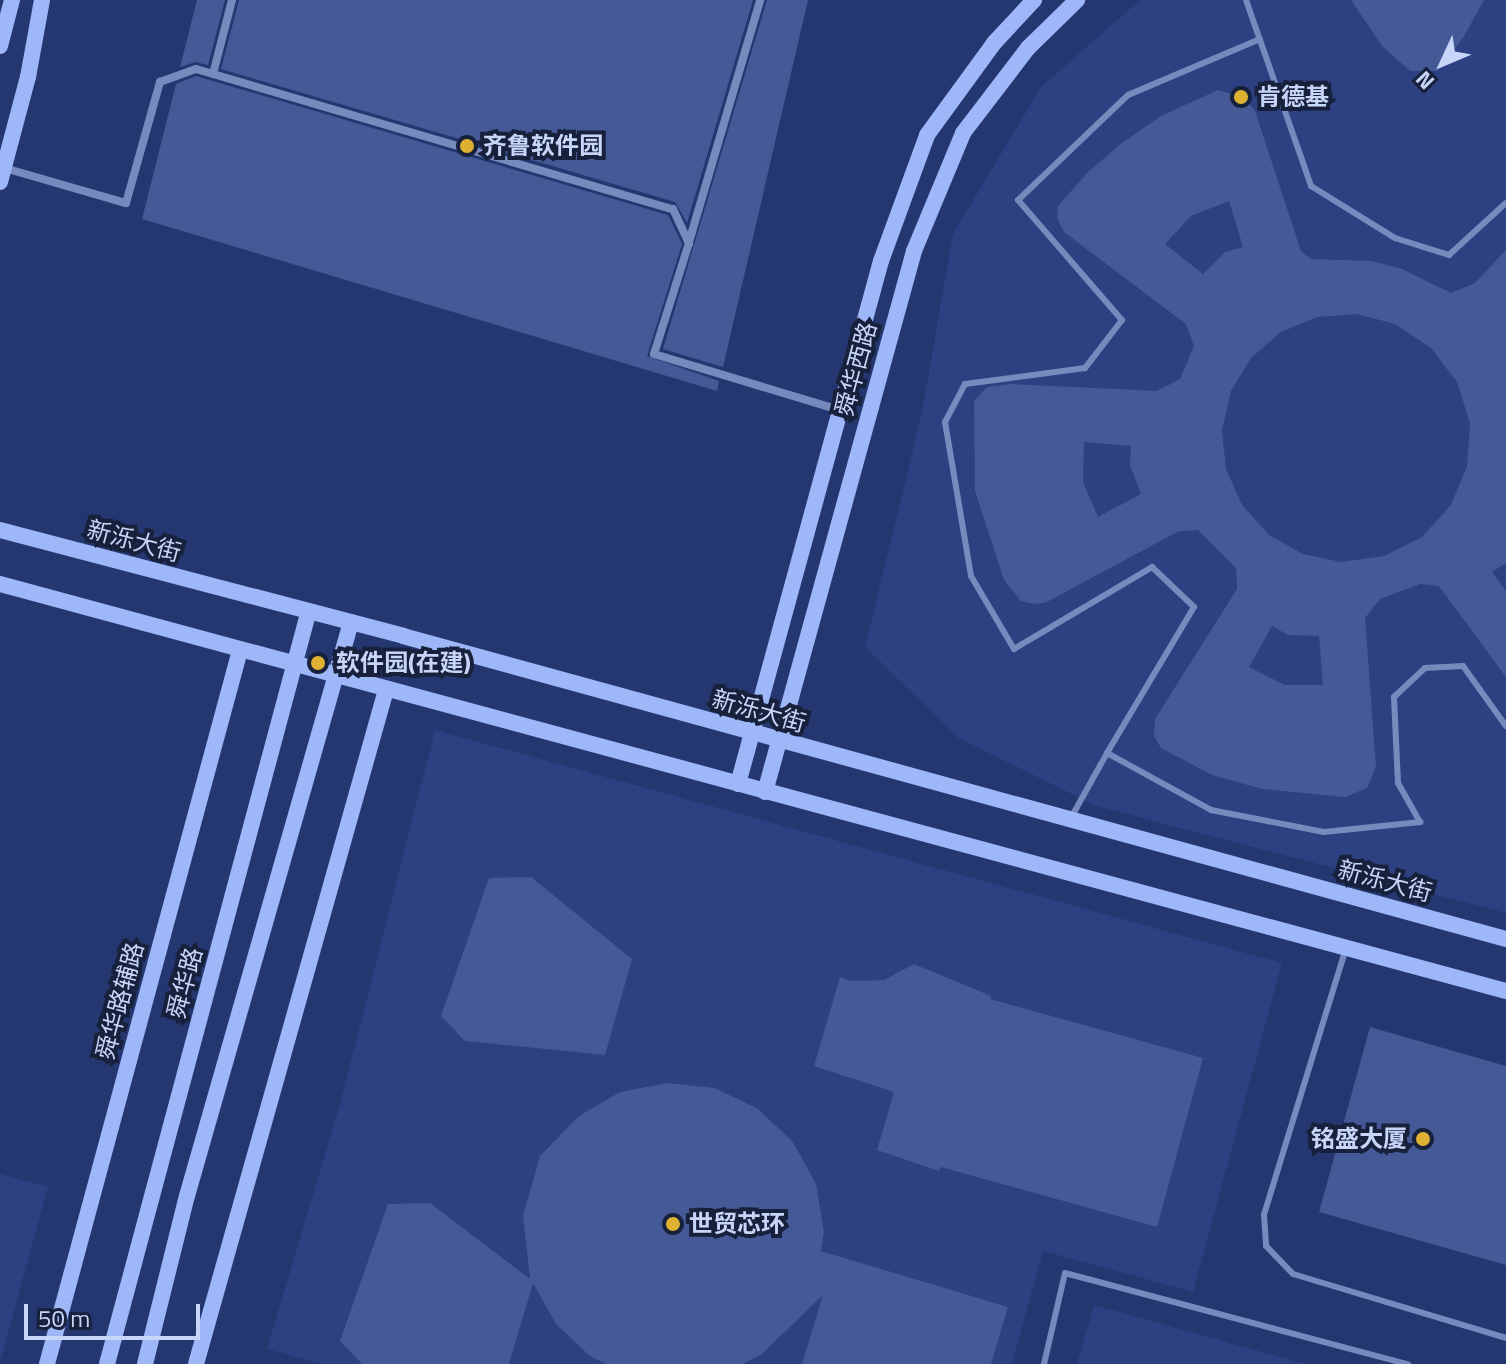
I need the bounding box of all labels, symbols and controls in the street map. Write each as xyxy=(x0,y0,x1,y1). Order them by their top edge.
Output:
north arrow xyxy=(1402,24,1482,104)
text: N xyxy=(1407,63,1442,98)
place label: 肯德基 xyxy=(1257,83,1329,111)
marker: 肯德基 xyxy=(1232,88,1250,106)
place label: 齐鲁软件园 xyxy=(483,132,603,160)
marker: 齐鲁软件园 xyxy=(458,137,476,155)
street label: 舜华西路 xyxy=(830,319,882,419)
street label: 新泺大街 xyxy=(84,515,184,567)
place label: 软件园(在建) xyxy=(336,649,471,677)
marker: 软件园(在建) xyxy=(307,652,329,674)
street label: 新泺大街 xyxy=(709,684,809,738)
street label: 新泺大街 xyxy=(1335,855,1435,907)
street label: 舜华路辅路 xyxy=(91,939,149,1063)
street label: 舜华路 xyxy=(162,944,208,1022)
place label: 铭盛大厦 xyxy=(1311,1125,1407,1153)
marker: 铭盛大厦 xyxy=(1414,1130,1432,1148)
place label: 世贸芯环 xyxy=(689,1210,785,1238)
marker: 世贸芯环 xyxy=(664,1215,682,1233)
scale bar xyxy=(28,1288,204,1338)
text: 50 m xyxy=(38,1300,90,1336)

